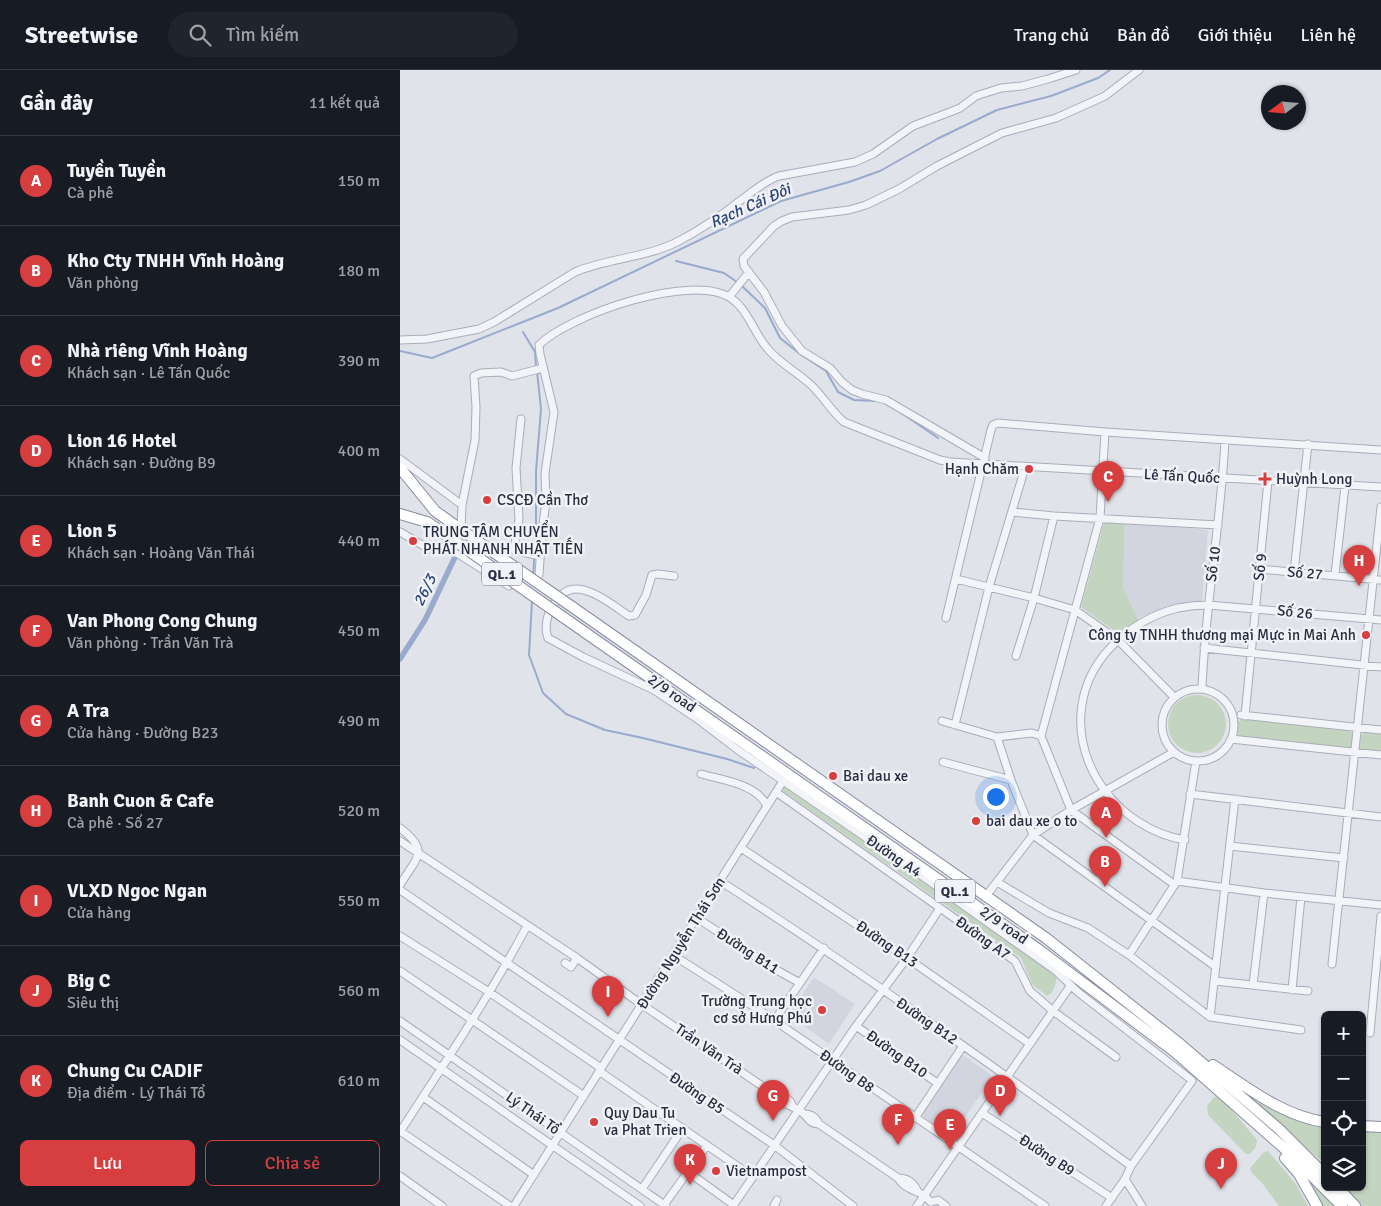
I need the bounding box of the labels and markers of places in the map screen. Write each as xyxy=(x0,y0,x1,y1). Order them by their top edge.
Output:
place label: Hạnh Chăm xyxy=(945,460,1019,478)
pin: C xyxy=(1092,461,1124,502)
marker: Hạnh Chăm xyxy=(1023,463,1035,475)
place label: Huỳnh Long xyxy=(1276,470,1352,488)
marker: Huỳnh Long xyxy=(1258,472,1272,486)
place label: CSCĐ Cần Thơ xyxy=(497,491,588,509)
marker: CSCĐ Cần Thơ xyxy=(481,494,493,506)
place label: TRUNG TÂM CHUYỂN PHÁT NHANH NHẬT TIẾN xyxy=(423,520,583,558)
marker: TRUNG TÂM CHUYỂN PHÁT NHANH NHẬT TIẾN xyxy=(407,535,419,547)
pin: H xyxy=(1343,545,1375,586)
place label: Công ty TNHH thương mại Mực in Mai Anh xyxy=(1088,626,1356,644)
marker: Công ty TNHH thương mại Mực in Mai Anh xyxy=(1360,629,1372,641)
place label: Bai dau xe xyxy=(843,767,908,785)
marker: Bai dau xe xyxy=(827,770,839,782)
pin: A xyxy=(1090,797,1122,838)
place label: bai dau xe o to xyxy=(986,812,1078,830)
marker: bai dau xe o to xyxy=(970,815,982,827)
pin: B xyxy=(1089,846,1121,887)
pin: I xyxy=(592,976,624,1017)
place label: Trường Trung học cơ sở Hưng Phú xyxy=(702,992,812,1027)
marker: Trường Trung học cơ sở Hưng Phú xyxy=(816,1004,828,1016)
pin: D xyxy=(984,1075,1016,1116)
pin: G xyxy=(757,1080,789,1121)
place label: Quy Dau Tu va Phat Trien xyxy=(604,1104,687,1139)
pin: F xyxy=(882,1104,914,1145)
pin: E xyxy=(934,1109,966,1150)
marker: Quy Dau Tu va Phat Trien xyxy=(588,1116,600,1128)
pin: K xyxy=(674,1144,706,1185)
pin: J xyxy=(1205,1148,1237,1189)
place label: Vietnampost xyxy=(726,1162,807,1180)
marker: Vietnampost xyxy=(710,1165,722,1177)

